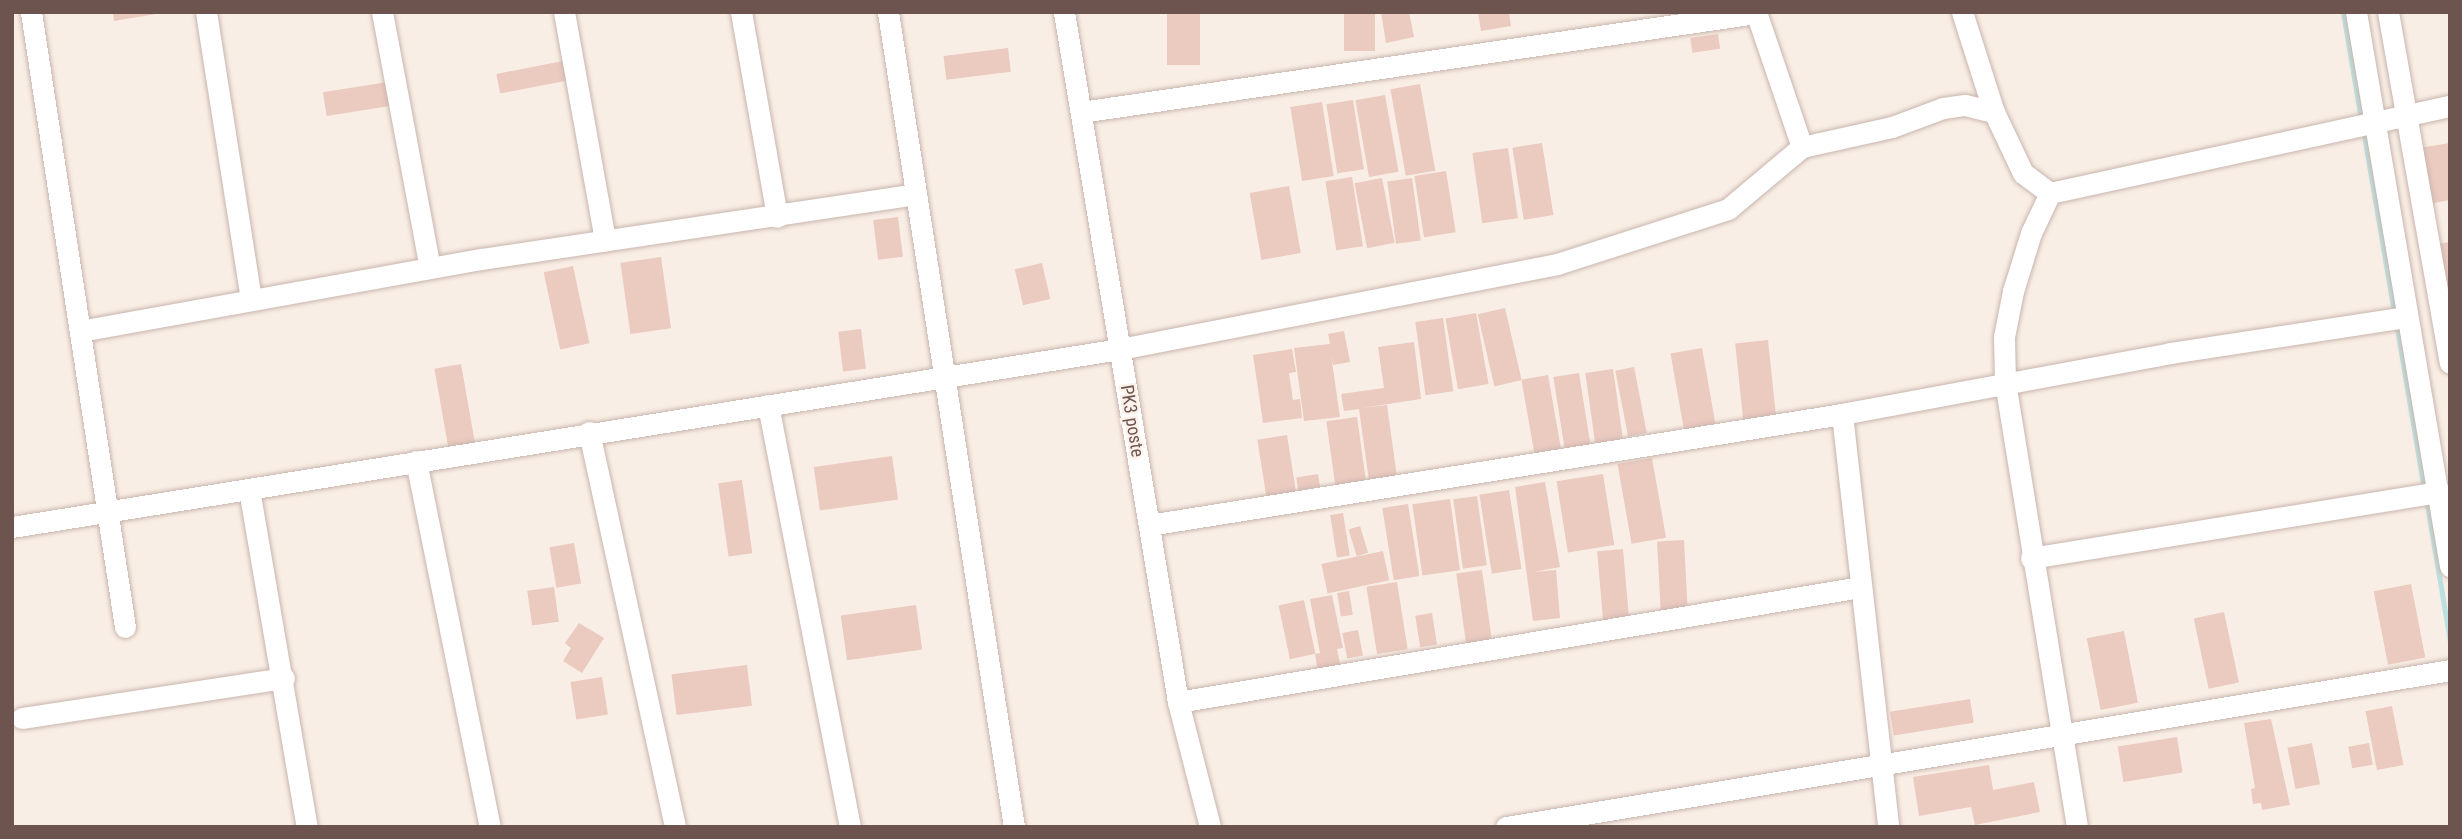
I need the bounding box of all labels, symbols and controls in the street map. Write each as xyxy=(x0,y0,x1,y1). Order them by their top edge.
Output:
street label: PK3 poste xyxy=(1116,383,1148,459)

